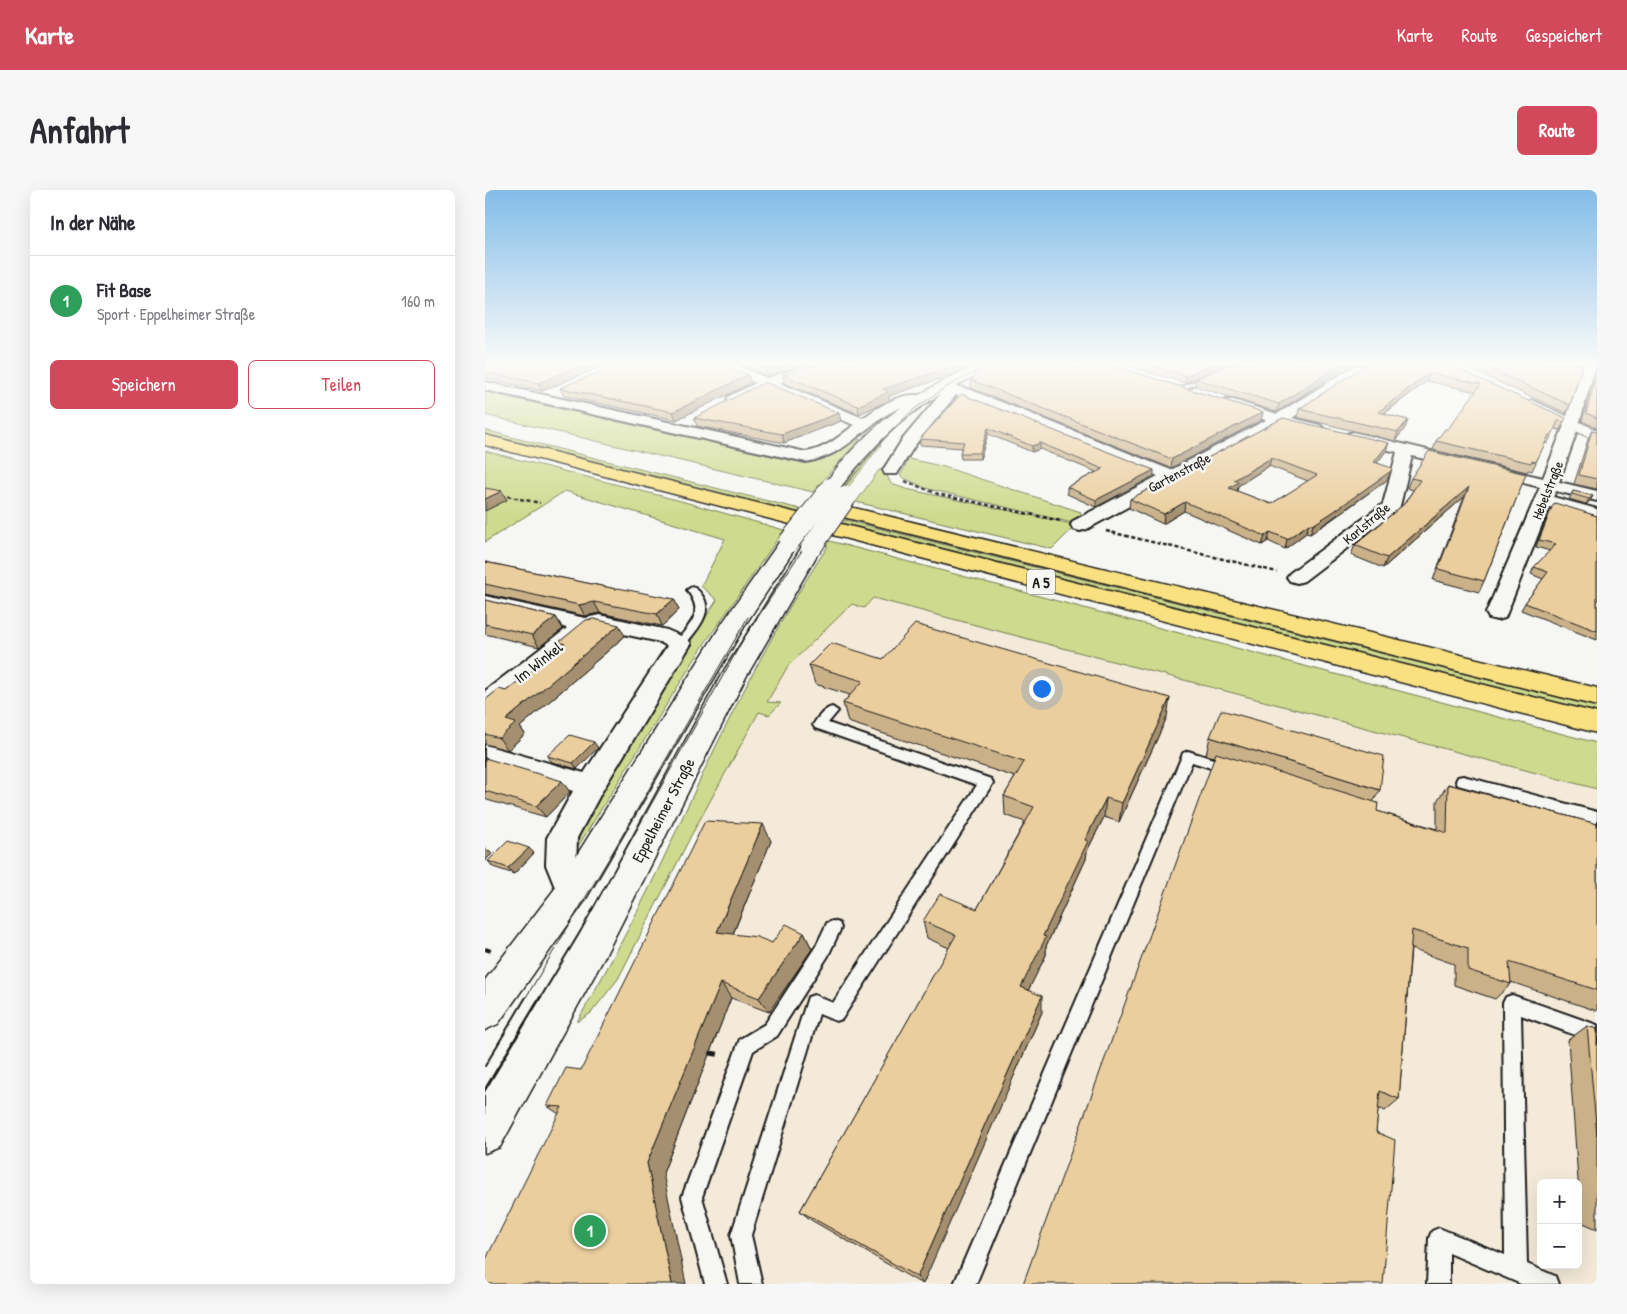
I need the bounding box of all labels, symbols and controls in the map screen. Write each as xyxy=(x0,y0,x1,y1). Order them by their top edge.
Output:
text: Karte xyxy=(25,19,74,51)
text: Karte xyxy=(1397,23,1434,48)
text: Route xyxy=(1462,23,1498,48)
text: Gespeichert xyxy=(1526,23,1602,48)
button: Route xyxy=(1517,106,1597,155)
text: Anfahrt xyxy=(30,107,129,154)
text: In der Nähe xyxy=(50,208,135,237)
text: Fit Base xyxy=(97,277,151,303)
text: 1 xyxy=(63,290,69,312)
text: 160 m xyxy=(401,290,435,312)
text: Sport · Eppelheimer Straße xyxy=(97,303,255,325)
button: Speichern xyxy=(50,360,238,409)
button: Teilen xyxy=(248,360,435,409)
street label: Gartenstraße xyxy=(1144,447,1214,497)
street label: Hebelstraße xyxy=(1527,458,1568,522)
street label: Karlstraße xyxy=(1338,497,1395,549)
road number: A 5 xyxy=(1027,570,1055,594)
street label: Im Winkel xyxy=(509,636,568,688)
your location xyxy=(1029,676,1055,702)
street label: Eppelheimer Straße xyxy=(626,753,700,866)
map controls xyxy=(1537,1179,1582,1269)
button: + xyxy=(1537,1179,1582,1224)
pin: 1 xyxy=(574,1212,606,1250)
button: − xyxy=(1537,1224,1582,1269)

